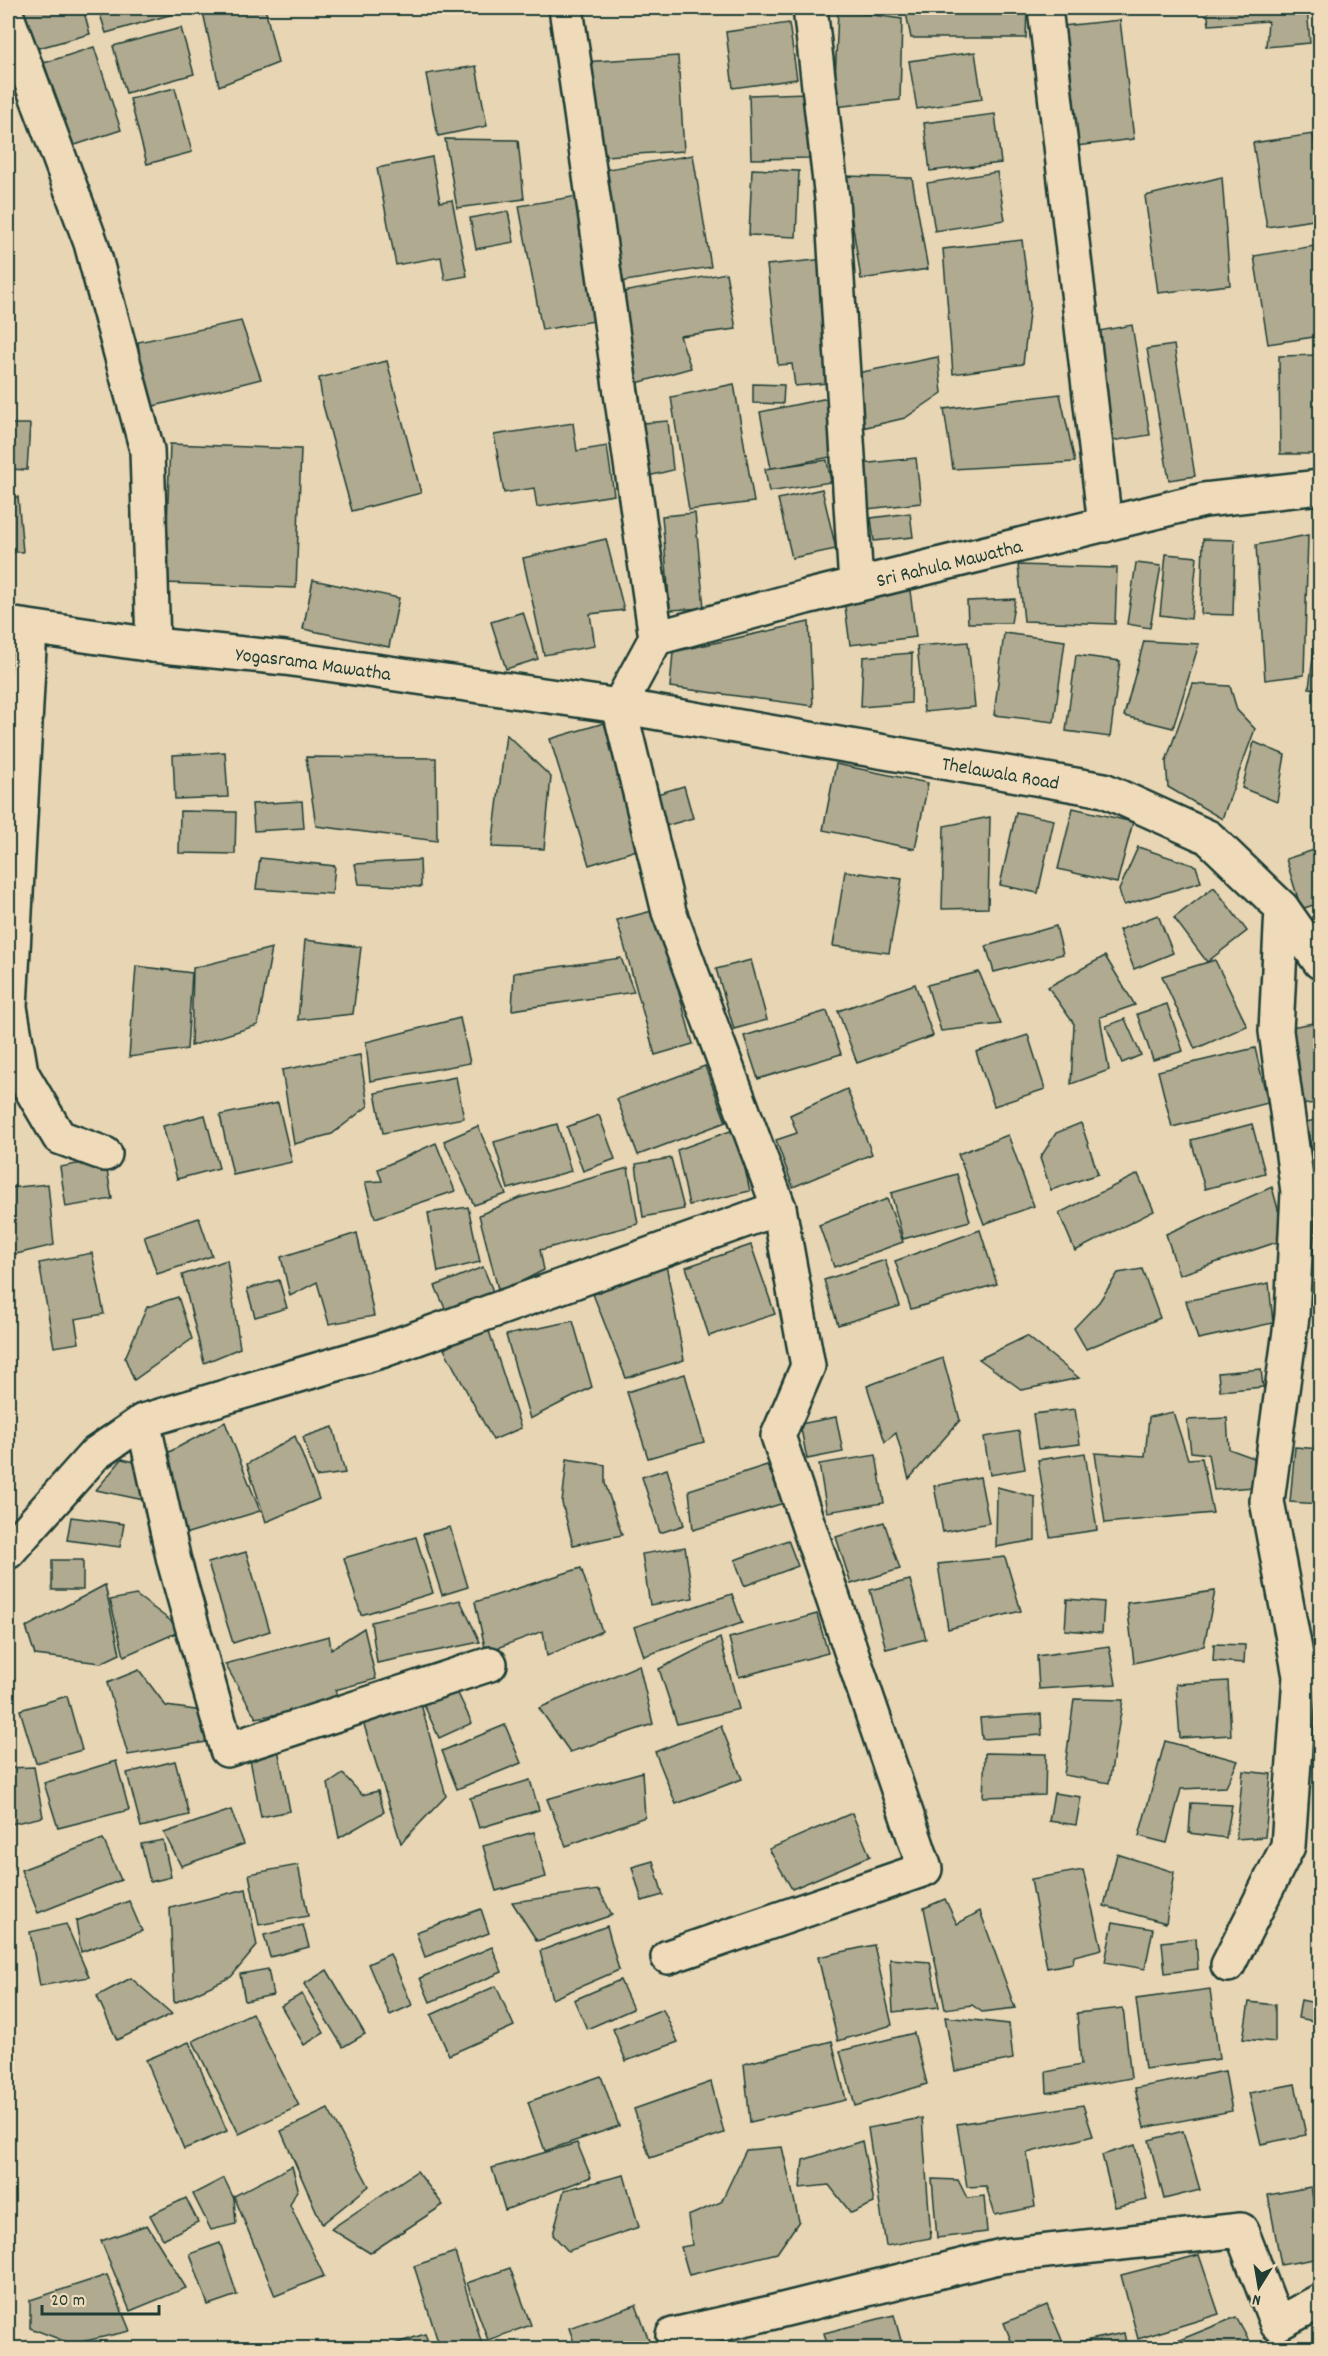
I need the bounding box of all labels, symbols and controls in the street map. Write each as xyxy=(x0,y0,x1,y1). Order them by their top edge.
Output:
street label: Sri Rahula Mawatha xyxy=(874,534,1026,596)
street label: Yogasrama Mawatha xyxy=(234,642,393,690)
street label: Thelawala Road xyxy=(939,751,1061,799)
north arrow xyxy=(1229,2257,1289,2317)
scale bar xyxy=(42,2278,159,2316)
text: N xyxy=(1250,2287,1263,2311)
text: 20 m xyxy=(51,2289,85,2314)

